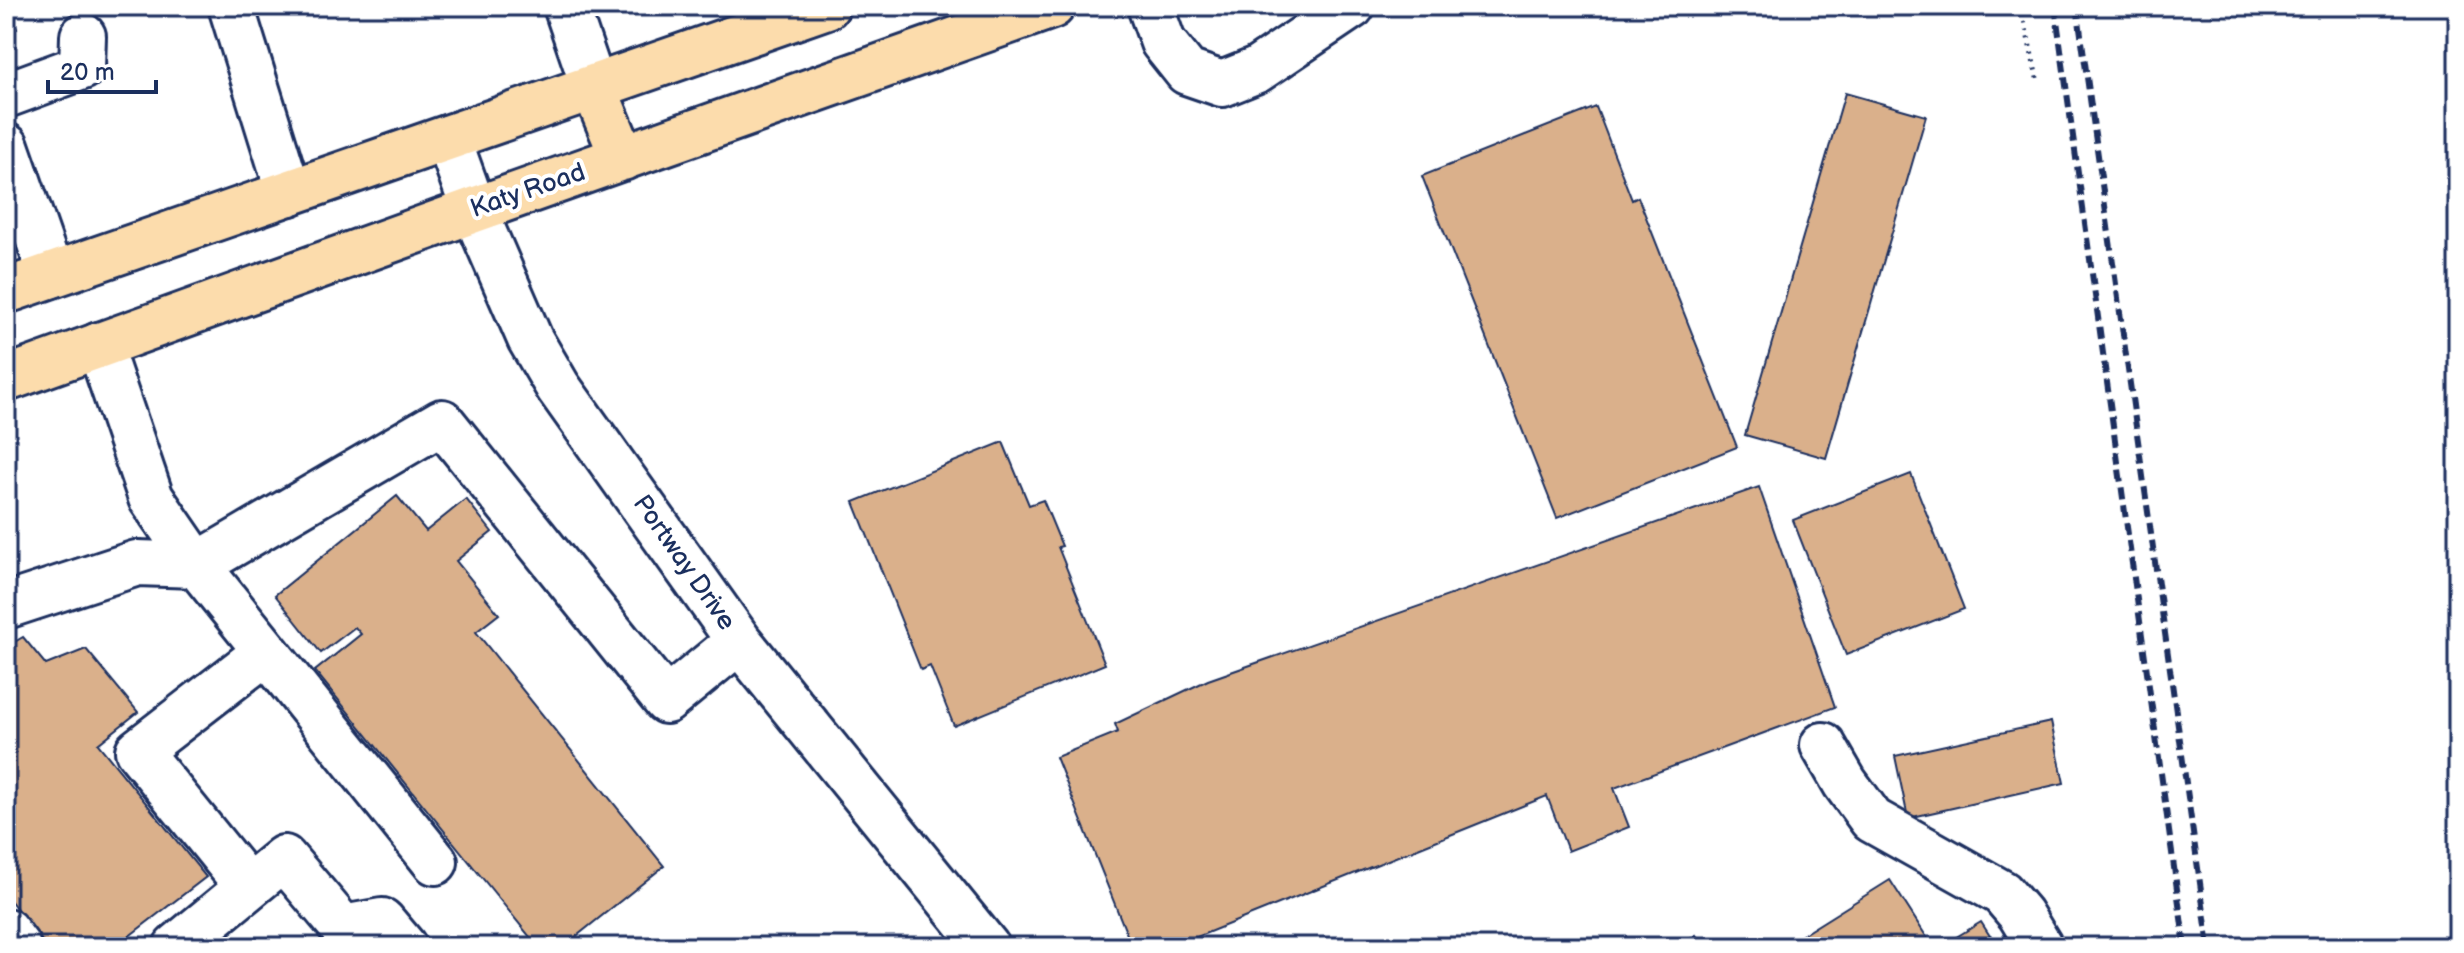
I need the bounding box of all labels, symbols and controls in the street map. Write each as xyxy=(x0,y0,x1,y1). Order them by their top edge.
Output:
scale bar xyxy=(48,44,156,94)
text: 20 m xyxy=(60,58,115,87)
street label: Katy Road xyxy=(467,157,589,225)
street label: Portway Drive xyxy=(626,489,742,637)

